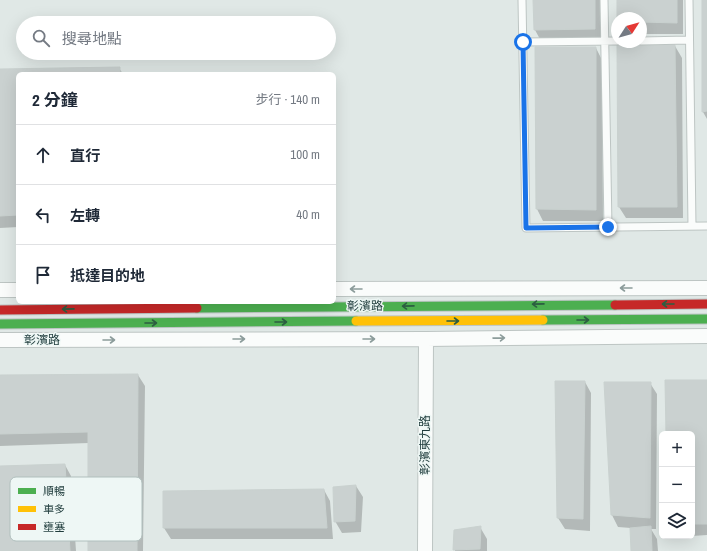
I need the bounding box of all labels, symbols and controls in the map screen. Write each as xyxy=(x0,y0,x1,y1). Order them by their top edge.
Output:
north arrow xyxy=(611,12,647,48)
search box xyxy=(16,16,336,60)
icon: search xyxy=(30,27,52,49)
text: 搜尋地點 xyxy=(62,28,122,49)
route start xyxy=(514,33,532,51)
text: 2 分鐘 xyxy=(32,88,78,111)
text: 步行 · 140 m xyxy=(255,91,320,108)
icon: ahead xyxy=(32,144,54,166)
text: 直行 xyxy=(70,145,100,166)
text: 100 m xyxy=(290,146,320,163)
icon: left xyxy=(32,204,54,226)
text: 左轉 xyxy=(70,205,100,226)
text: 40 m xyxy=(296,206,320,223)
route end xyxy=(599,218,617,236)
icon: arrive xyxy=(32,264,54,286)
text: 抵達目的地 xyxy=(70,265,145,286)
one-way arrow xyxy=(620,284,633,292)
one-way arrow xyxy=(350,285,363,293)
street label: 彰濱路 xyxy=(347,298,383,314)
one-way arrow xyxy=(532,300,545,308)
one-way arrow xyxy=(662,300,675,308)
one-way arrow xyxy=(402,302,415,310)
one-way arrow xyxy=(62,305,75,313)
one-way arrow xyxy=(576,316,589,324)
one-way arrow xyxy=(446,317,459,325)
one-way arrow xyxy=(274,318,287,326)
one-way arrow xyxy=(144,319,157,327)
street label: 彰濱路 xyxy=(24,332,60,348)
one-way arrow xyxy=(492,334,505,342)
one-way arrow xyxy=(232,335,245,343)
one-way arrow xyxy=(362,335,375,343)
one-way arrow xyxy=(102,336,115,344)
street label: 彰濱東九路 xyxy=(417,415,433,475)
map controls xyxy=(659,431,695,539)
button: + xyxy=(659,431,695,467)
button: − xyxy=(659,467,695,503)
legend xyxy=(10,477,142,541)
text: 順暢 xyxy=(43,484,65,498)
text: 車多 xyxy=(43,502,65,516)
button: layers xyxy=(659,503,695,539)
text: 壅塞 xyxy=(43,520,65,534)

